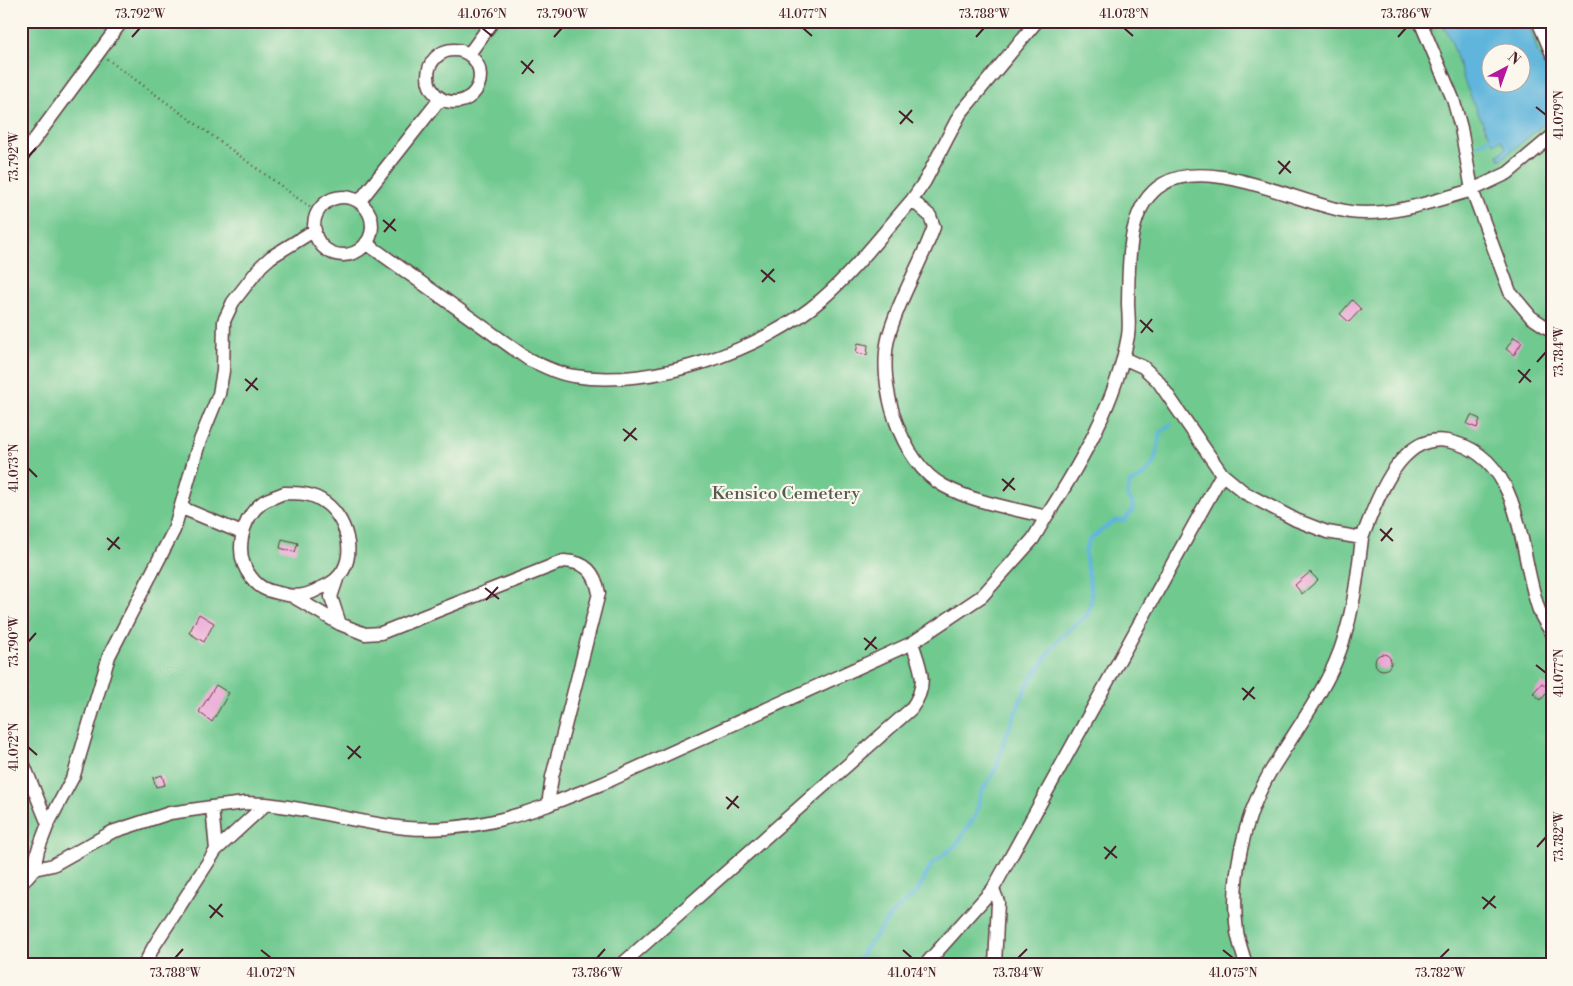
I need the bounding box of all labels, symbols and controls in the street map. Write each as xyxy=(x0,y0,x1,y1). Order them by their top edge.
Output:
text: 73.792°W xyxy=(115,7,166,22)
text: 41.076°N xyxy=(457,7,507,22)
text: 73.790°W xyxy=(536,7,589,22)
text: 41.077°N xyxy=(779,7,827,22)
text: 73.788°W xyxy=(958,7,1011,22)
text: 41.078°N xyxy=(1099,7,1149,22)
text: 73.786°W xyxy=(1381,7,1433,22)
north arrow xyxy=(1480,42,1530,92)
text: N xyxy=(1504,49,1524,69)
text: 41.079°N xyxy=(1552,90,1567,140)
text: 73.792°W xyxy=(7,131,22,182)
text: 73.784°W xyxy=(1552,325,1567,378)
text: 41.073°N xyxy=(7,443,22,492)
park label: Kensico Cemetery xyxy=(712,482,860,505)
text: 73.790°W xyxy=(7,615,22,668)
text: 41.077°N xyxy=(1552,649,1567,697)
text: 41.072°N xyxy=(7,722,22,772)
text: 73.782°W xyxy=(1552,811,1567,862)
text: 73.788°W xyxy=(149,966,202,981)
text: 41.072°N xyxy=(246,966,296,981)
text: 73.786°W xyxy=(572,966,624,981)
text: 41.074°N xyxy=(888,966,936,981)
text: 73.784°W xyxy=(992,966,1045,981)
text: 41.075°N xyxy=(1209,966,1257,981)
text: 73.782°W xyxy=(1415,966,1466,981)

